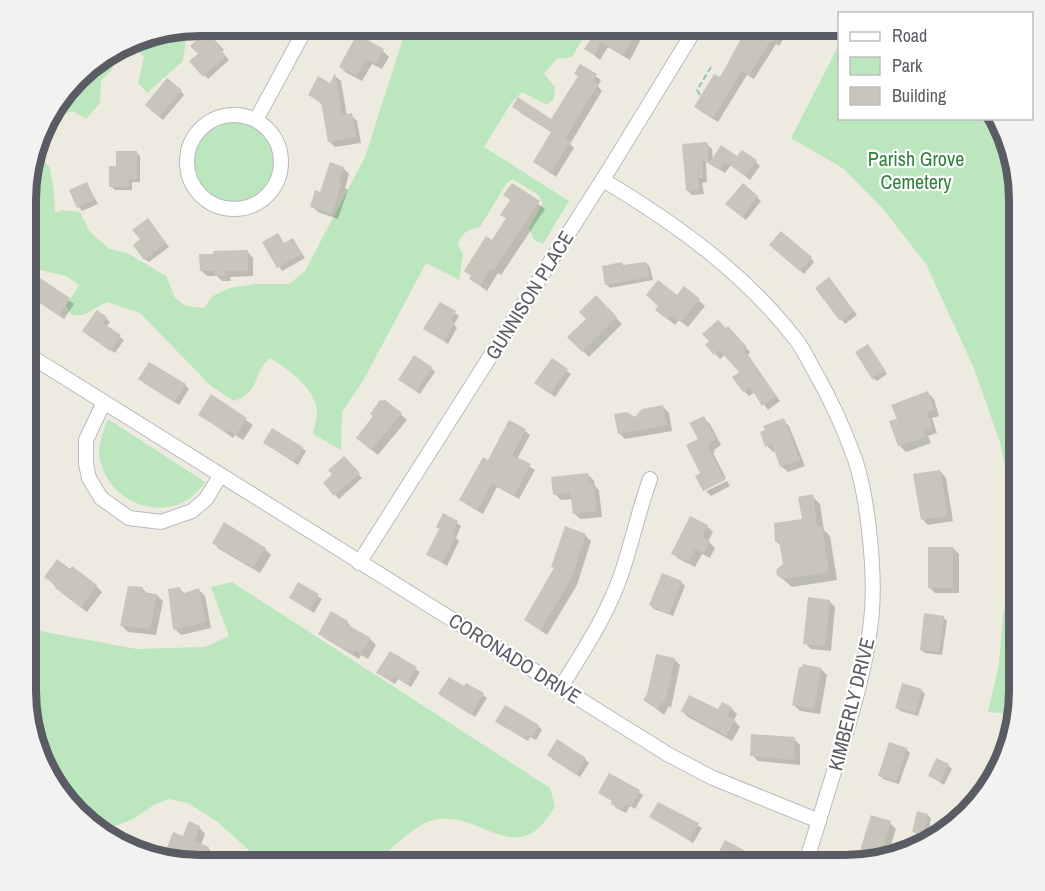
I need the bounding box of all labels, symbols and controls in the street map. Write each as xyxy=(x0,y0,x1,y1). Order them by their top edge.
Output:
legend xyxy=(838,12,1033,120)
text: Road xyxy=(892,23,927,48)
text: Park xyxy=(892,53,923,78)
text: Building xyxy=(892,83,947,108)
park label: Parish Grove Cemetery xyxy=(868,145,964,195)
street label: GUNNISON PLACE xyxy=(479,226,579,364)
street label: CORONADO DRIVE xyxy=(444,606,586,710)
street label: KIMBERLY DRIVE xyxy=(821,635,881,773)

